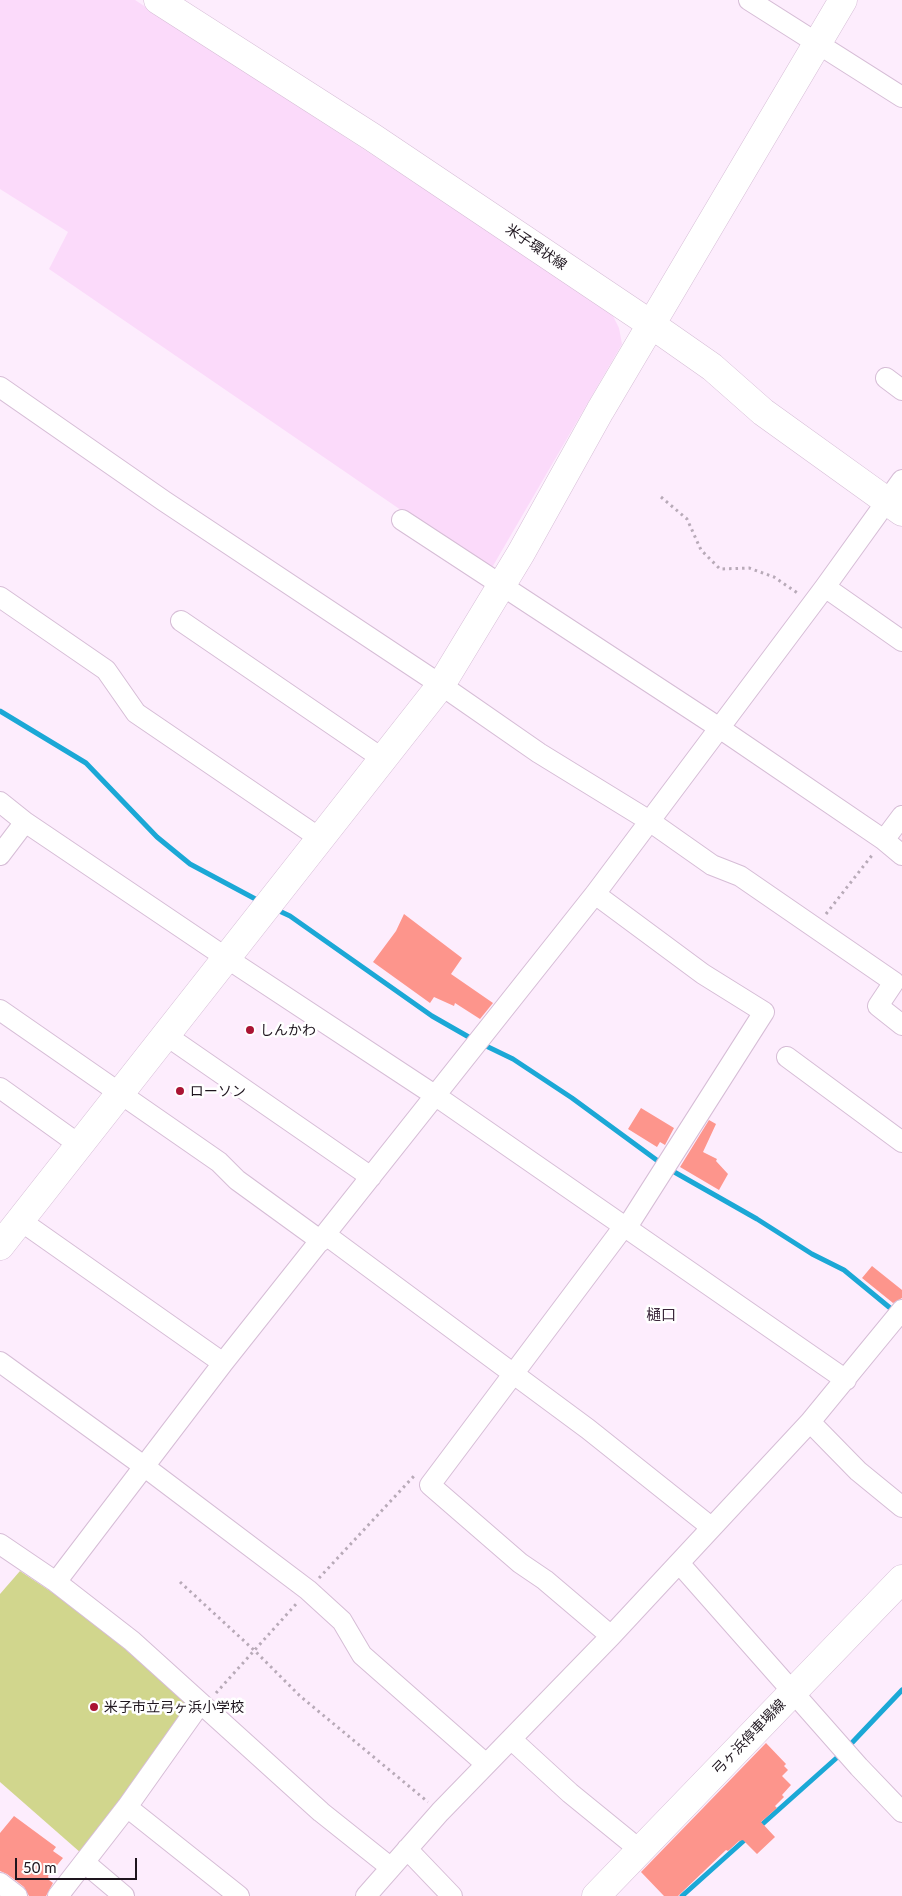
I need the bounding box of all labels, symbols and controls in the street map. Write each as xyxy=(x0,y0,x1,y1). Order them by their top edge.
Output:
street label: 米子環状線 xyxy=(502,220,570,274)
place label: しんかわ xyxy=(260,1022,316,1038)
marker: しんかわ xyxy=(244,1024,256,1036)
place label: ローソン xyxy=(190,1083,246,1099)
marker: ローソン xyxy=(174,1085,186,1097)
district label: 樋口 xyxy=(646,1306,676,1324)
street label: 弓ヶ浜停車場線 xyxy=(709,1696,789,1778)
place label: 米子市立弓ヶ浜小学校 xyxy=(104,1699,244,1715)
marker: 米子市立弓ヶ浜小学校 xyxy=(88,1701,100,1713)
scale bar xyxy=(18,1848,140,1880)
text: 50 m xyxy=(23,1858,57,1876)

